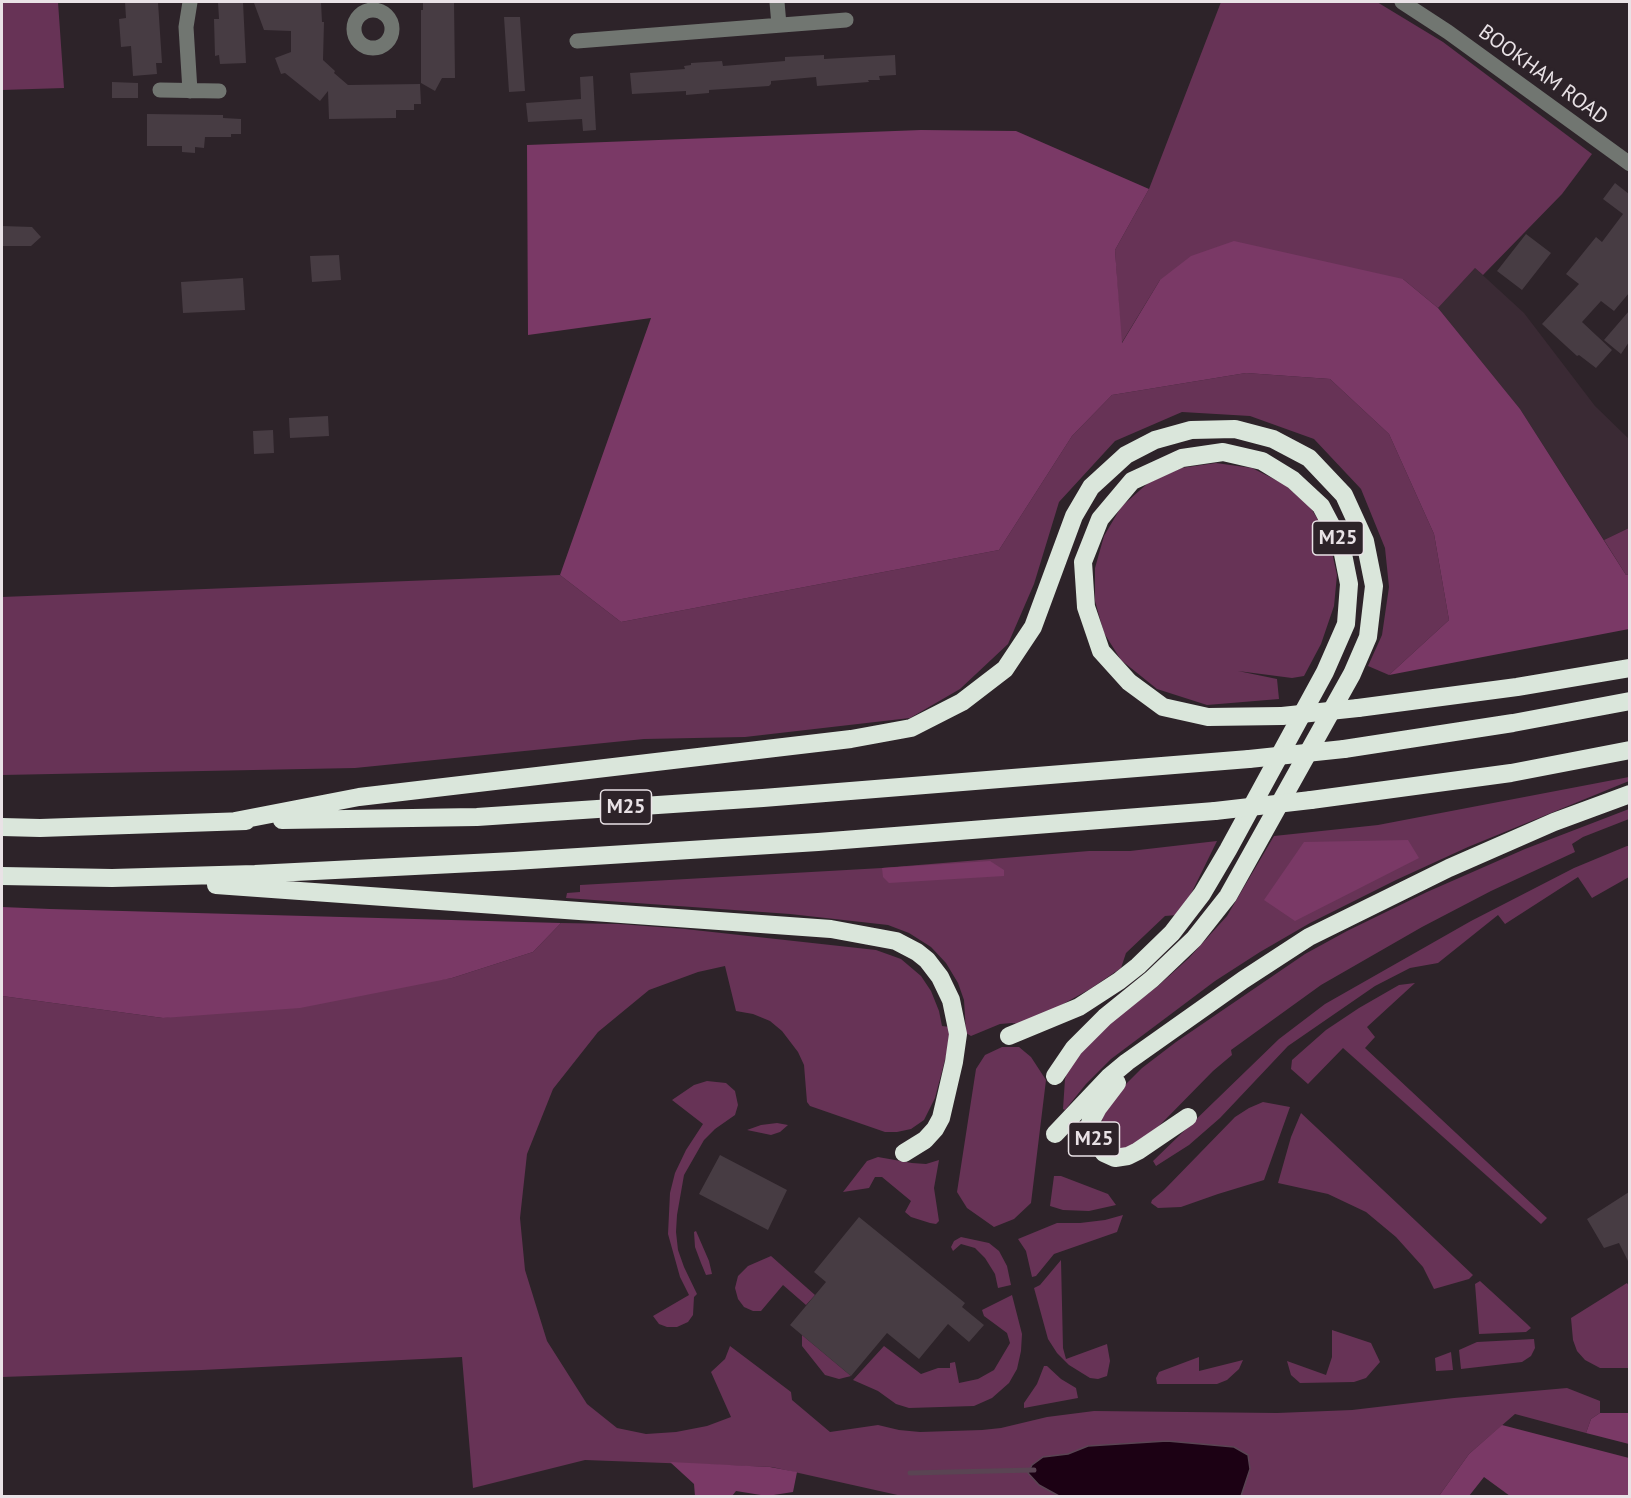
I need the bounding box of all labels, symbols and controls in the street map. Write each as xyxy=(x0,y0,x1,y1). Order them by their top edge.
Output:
street label: BOOKHAM ROAD xyxy=(1473,20,1613,130)
road number: M25 xyxy=(1312,521,1364,555)
road number: M25 xyxy=(600,790,652,824)
road number: M25 xyxy=(1068,1122,1120,1156)

